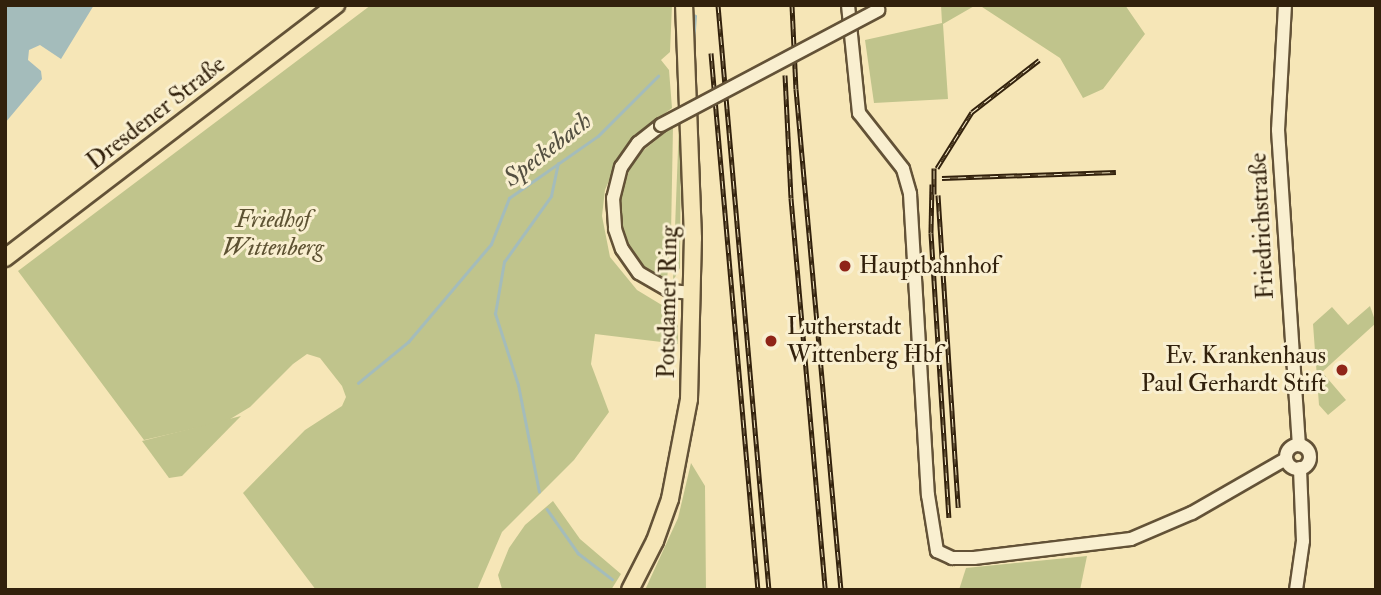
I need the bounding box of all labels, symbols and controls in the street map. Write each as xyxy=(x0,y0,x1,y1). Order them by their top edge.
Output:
street label: Dresdener Straße xyxy=(81,50,231,176)
water label: Speckebach xyxy=(498,106,598,194)
street label: Friedrichstraße xyxy=(1244,152,1280,300)
park label: Friedhof Wittenberg xyxy=(222,206,324,262)
street label: Potsdamer Ring xyxy=(652,225,684,379)
place label: Hauptbahnhof xyxy=(859,252,999,280)
marker: Hauptbahnhof xyxy=(837,258,853,274)
place label: Lutherstadt Wittenberg Hbf xyxy=(787,313,942,369)
marker: Lutherstadt Wittenberg Hbf xyxy=(761,331,781,351)
place label: Ev. Krankenhaus Paul Gerhardt Stift xyxy=(1141,342,1326,398)
marker: Ev. Krankenhaus Paul Gerhardt Stift xyxy=(1332,360,1352,380)

